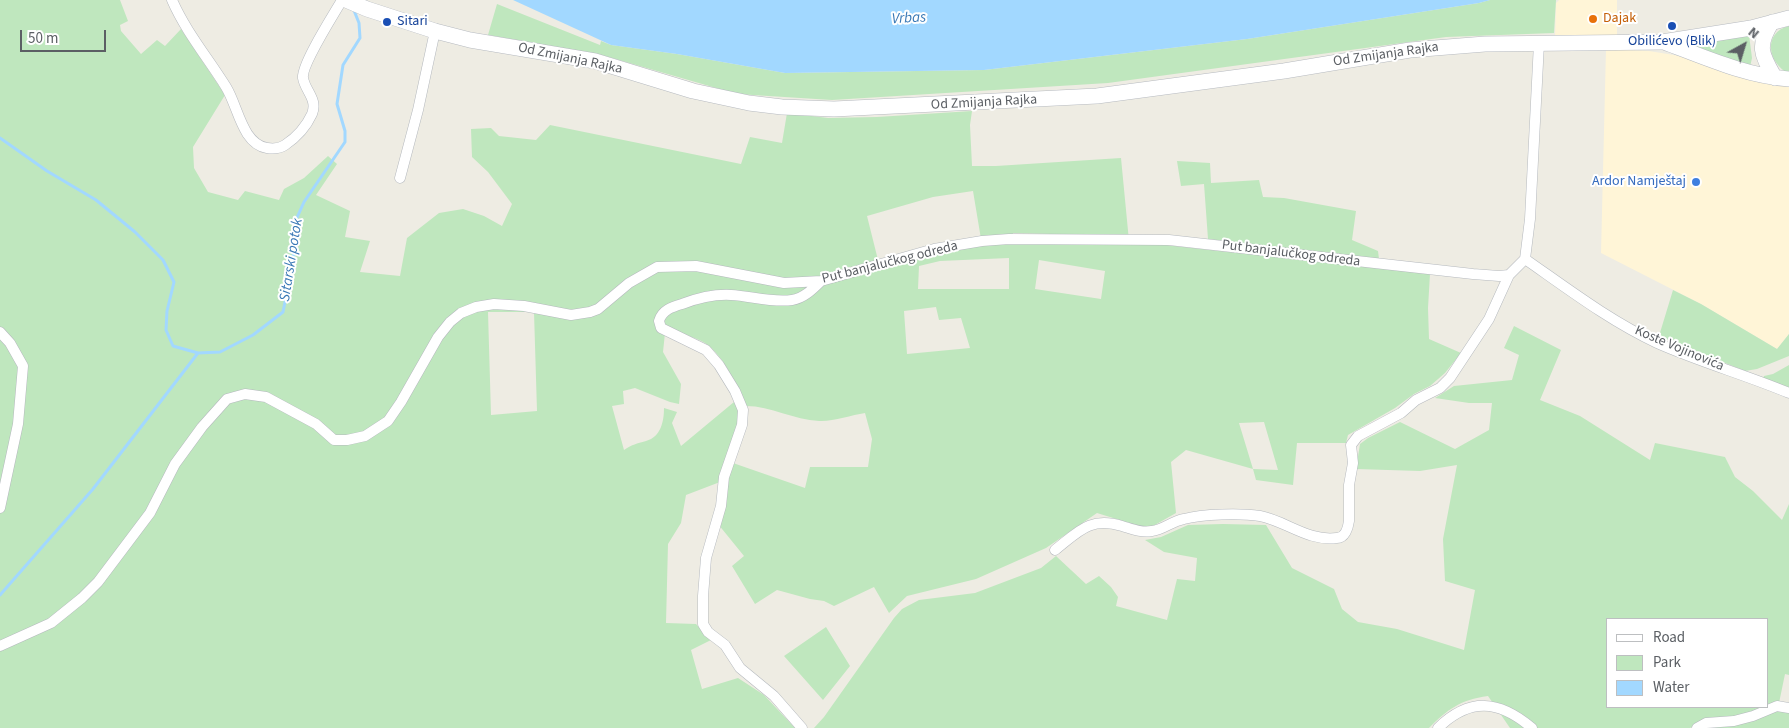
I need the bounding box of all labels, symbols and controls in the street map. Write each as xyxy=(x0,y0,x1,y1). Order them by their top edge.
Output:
water label: Vrbas xyxy=(891,9,927,29)
place label: Dajak xyxy=(1603,11,1636,27)
marker: Dajak xyxy=(1587,13,1599,25)
place label: Sitari xyxy=(397,14,428,30)
marker: Sitari xyxy=(381,16,393,28)
scale bar xyxy=(22,20,109,52)
marker: Obilićevo (Blik) xyxy=(1666,20,1678,32)
north arrow xyxy=(1719,20,1769,70)
text: N xyxy=(1744,23,1763,44)
text: 50 m xyxy=(28,28,58,49)
place label: Obilićevo (Blik) xyxy=(1628,34,1716,50)
street label: Od Zmijanja Rajka xyxy=(1332,39,1440,71)
street label: Od Zmijanja Rajka xyxy=(516,40,624,78)
street label: Od Zmijanja Rajka xyxy=(931,92,1037,114)
place label: Ardor Namještaj xyxy=(1592,174,1686,190)
marker: Ardor Namještaj xyxy=(1690,176,1702,188)
water label: Sitarski potok xyxy=(277,217,307,303)
street label: Put banjalučkog odreda xyxy=(1221,237,1361,271)
street label: Put banjalučkog odreda xyxy=(820,238,960,288)
street label: Koste Vojinovića xyxy=(1632,323,1726,375)
legend xyxy=(1606,618,1769,708)
text: Road xyxy=(1653,627,1685,648)
text: Park xyxy=(1653,652,1681,673)
text: Water xyxy=(1653,677,1689,698)

